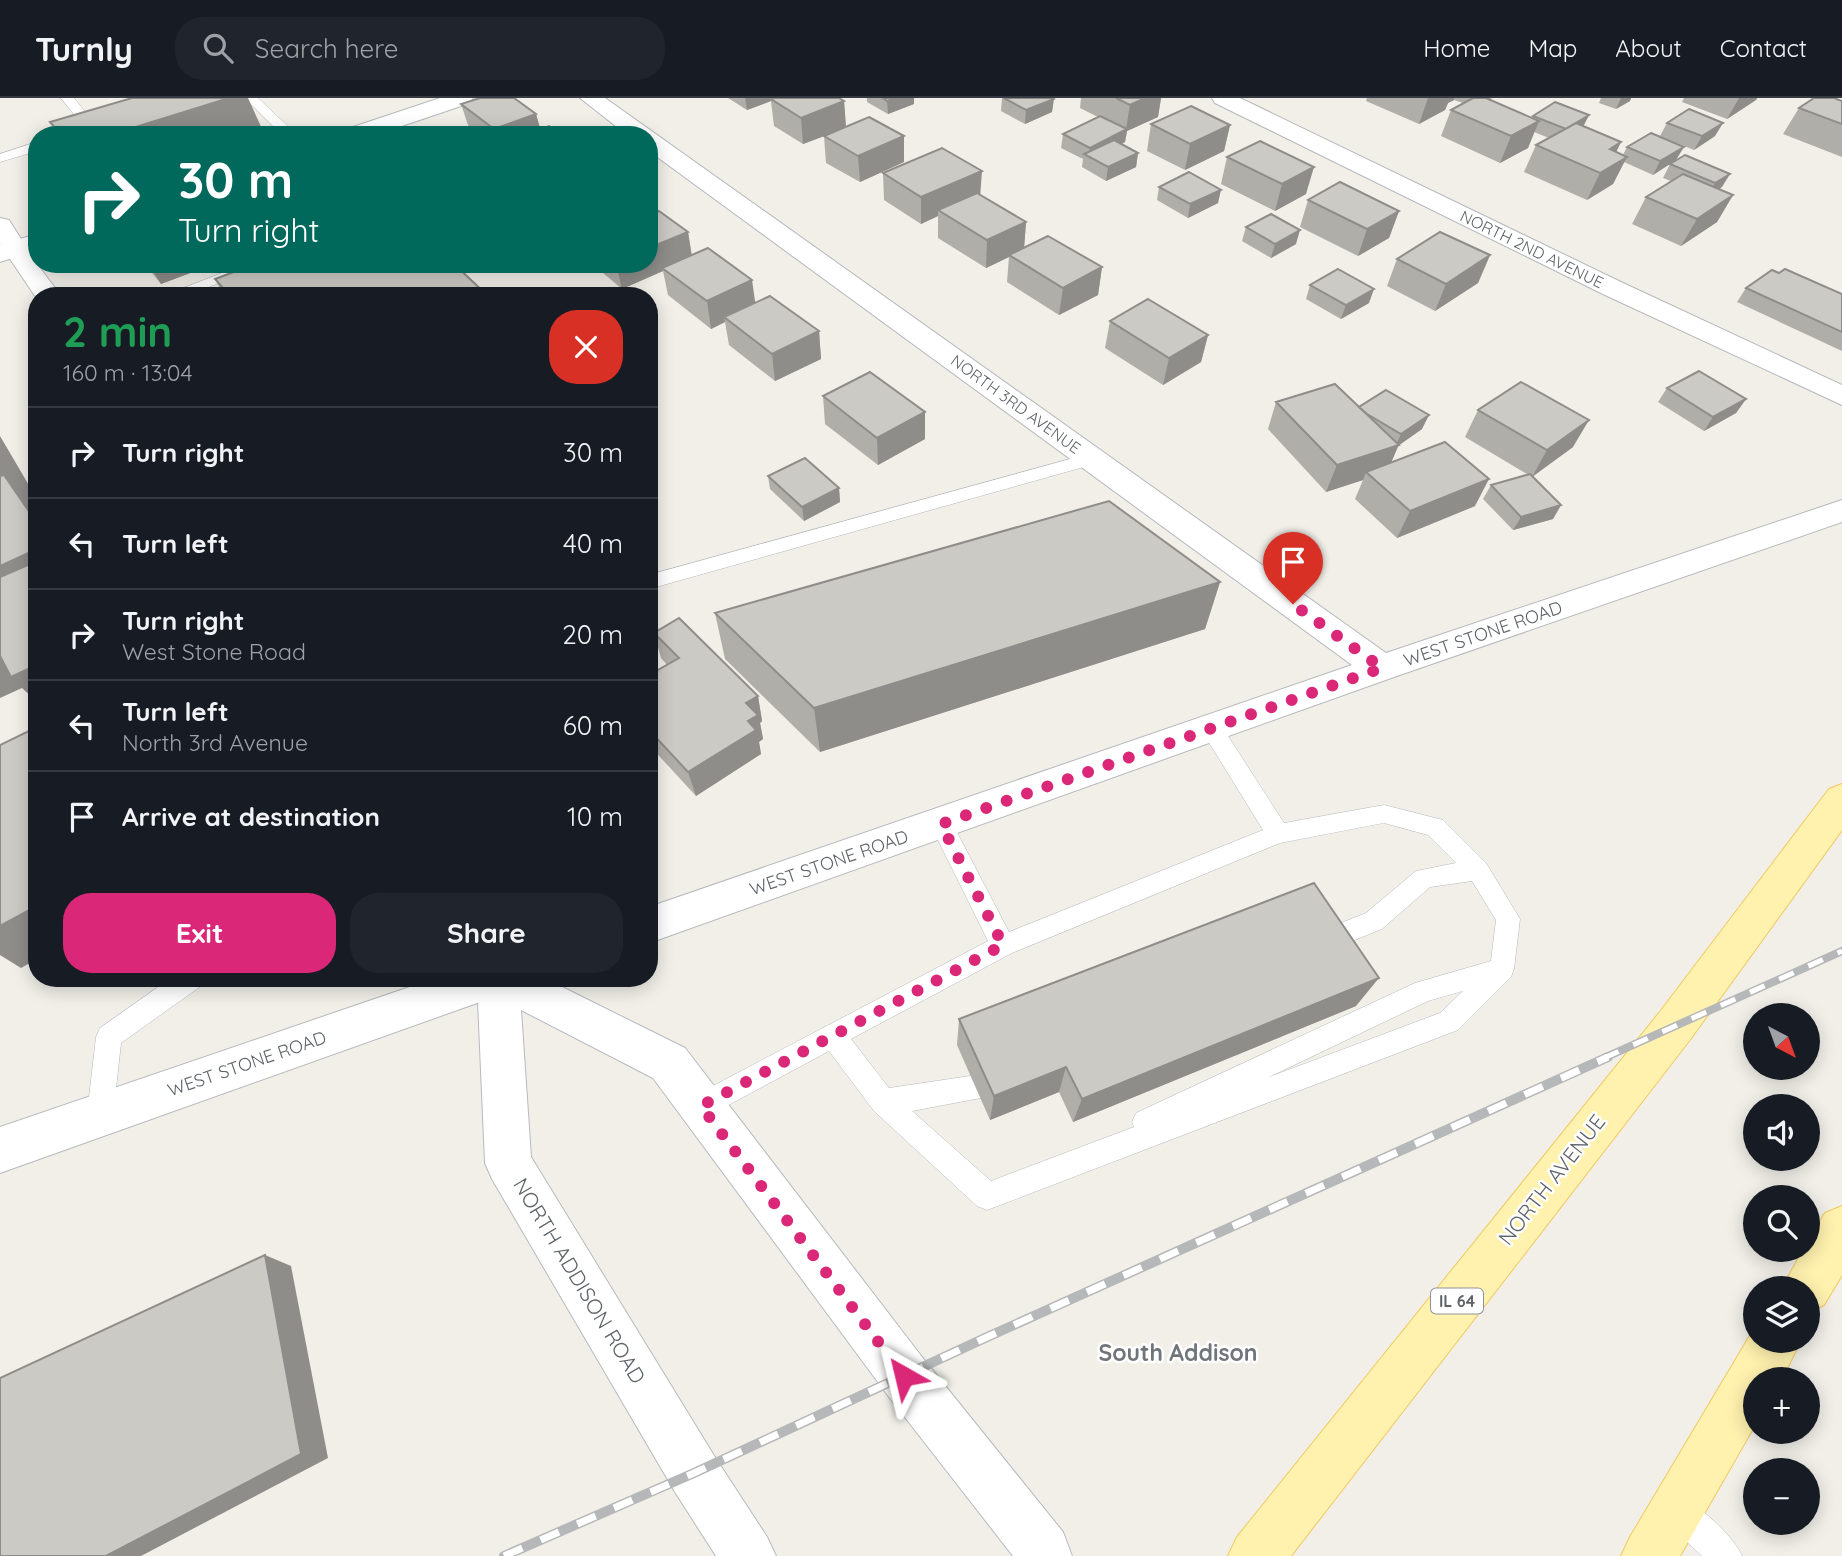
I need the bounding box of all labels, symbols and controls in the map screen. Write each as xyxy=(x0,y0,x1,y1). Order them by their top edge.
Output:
search box xyxy=(175,17,665,80)
text: Turnly xyxy=(35,28,133,69)
icon: search xyxy=(199,29,237,67)
text: Search here xyxy=(255,32,398,65)
text: Home xyxy=(1423,33,1490,63)
text: Map xyxy=(1528,33,1577,63)
text: About xyxy=(1615,33,1682,63)
text: Contact xyxy=(1720,33,1807,63)
text: 30 m xyxy=(178,149,293,210)
icon: right xyxy=(63,154,154,245)
street label: NORTH 2ND AVENUE xyxy=(1457,206,1607,292)
text: Turn right xyxy=(178,210,319,250)
text: 2 min xyxy=(63,305,172,358)
button: close xyxy=(549,310,623,384)
street label: NORTH 3RD AVENUE xyxy=(947,350,1085,458)
text: 160 m · 13:04 xyxy=(63,358,193,387)
icon: right xyxy=(63,434,101,472)
text: Turn right xyxy=(122,436,244,469)
text: 30 m xyxy=(563,436,623,469)
icon: left xyxy=(63,525,101,563)
text: Turn left xyxy=(122,527,229,560)
text: 40 m xyxy=(563,527,623,560)
pin xyxy=(1263,532,1323,604)
icon: arrive xyxy=(1274,543,1312,581)
street label: WEST STONE ROAD xyxy=(1400,596,1565,671)
text: Turn right xyxy=(122,604,244,637)
icon: right xyxy=(63,616,101,654)
text: 20 m xyxy=(562,618,623,651)
text: West Stone Road xyxy=(122,637,306,666)
text: Turn left xyxy=(122,695,229,728)
icon: left xyxy=(63,707,101,745)
text: 60 m xyxy=(563,709,623,742)
text: North 3rd Avenue xyxy=(122,728,308,757)
icon: arrive xyxy=(63,798,101,836)
text: Arrive at destination xyxy=(122,800,380,833)
text: 10 m xyxy=(567,800,623,833)
street label: WEST STONE ROAD xyxy=(746,825,911,900)
button: Exit xyxy=(63,893,336,973)
button: Share xyxy=(350,893,623,973)
north arrow xyxy=(1743,1003,1820,1080)
map controls xyxy=(1743,1003,1820,1535)
street label: WEST STONE ROAD xyxy=(164,1026,329,1101)
button: sound xyxy=(1743,1094,1820,1171)
street label: NORTH AVENUE xyxy=(1492,1109,1610,1250)
street label: NORTH ADDISON ROAD xyxy=(508,1173,652,1388)
button: search xyxy=(1743,1185,1820,1262)
button: layers xyxy=(1743,1276,1820,1353)
road number: IL 64 xyxy=(1431,1288,1483,1314)
district label: South Addison xyxy=(1098,1338,1258,1367)
position arrow xyxy=(867,1339,941,1413)
button: + xyxy=(1743,1367,1820,1444)
button: − xyxy=(1743,1458,1820,1535)

